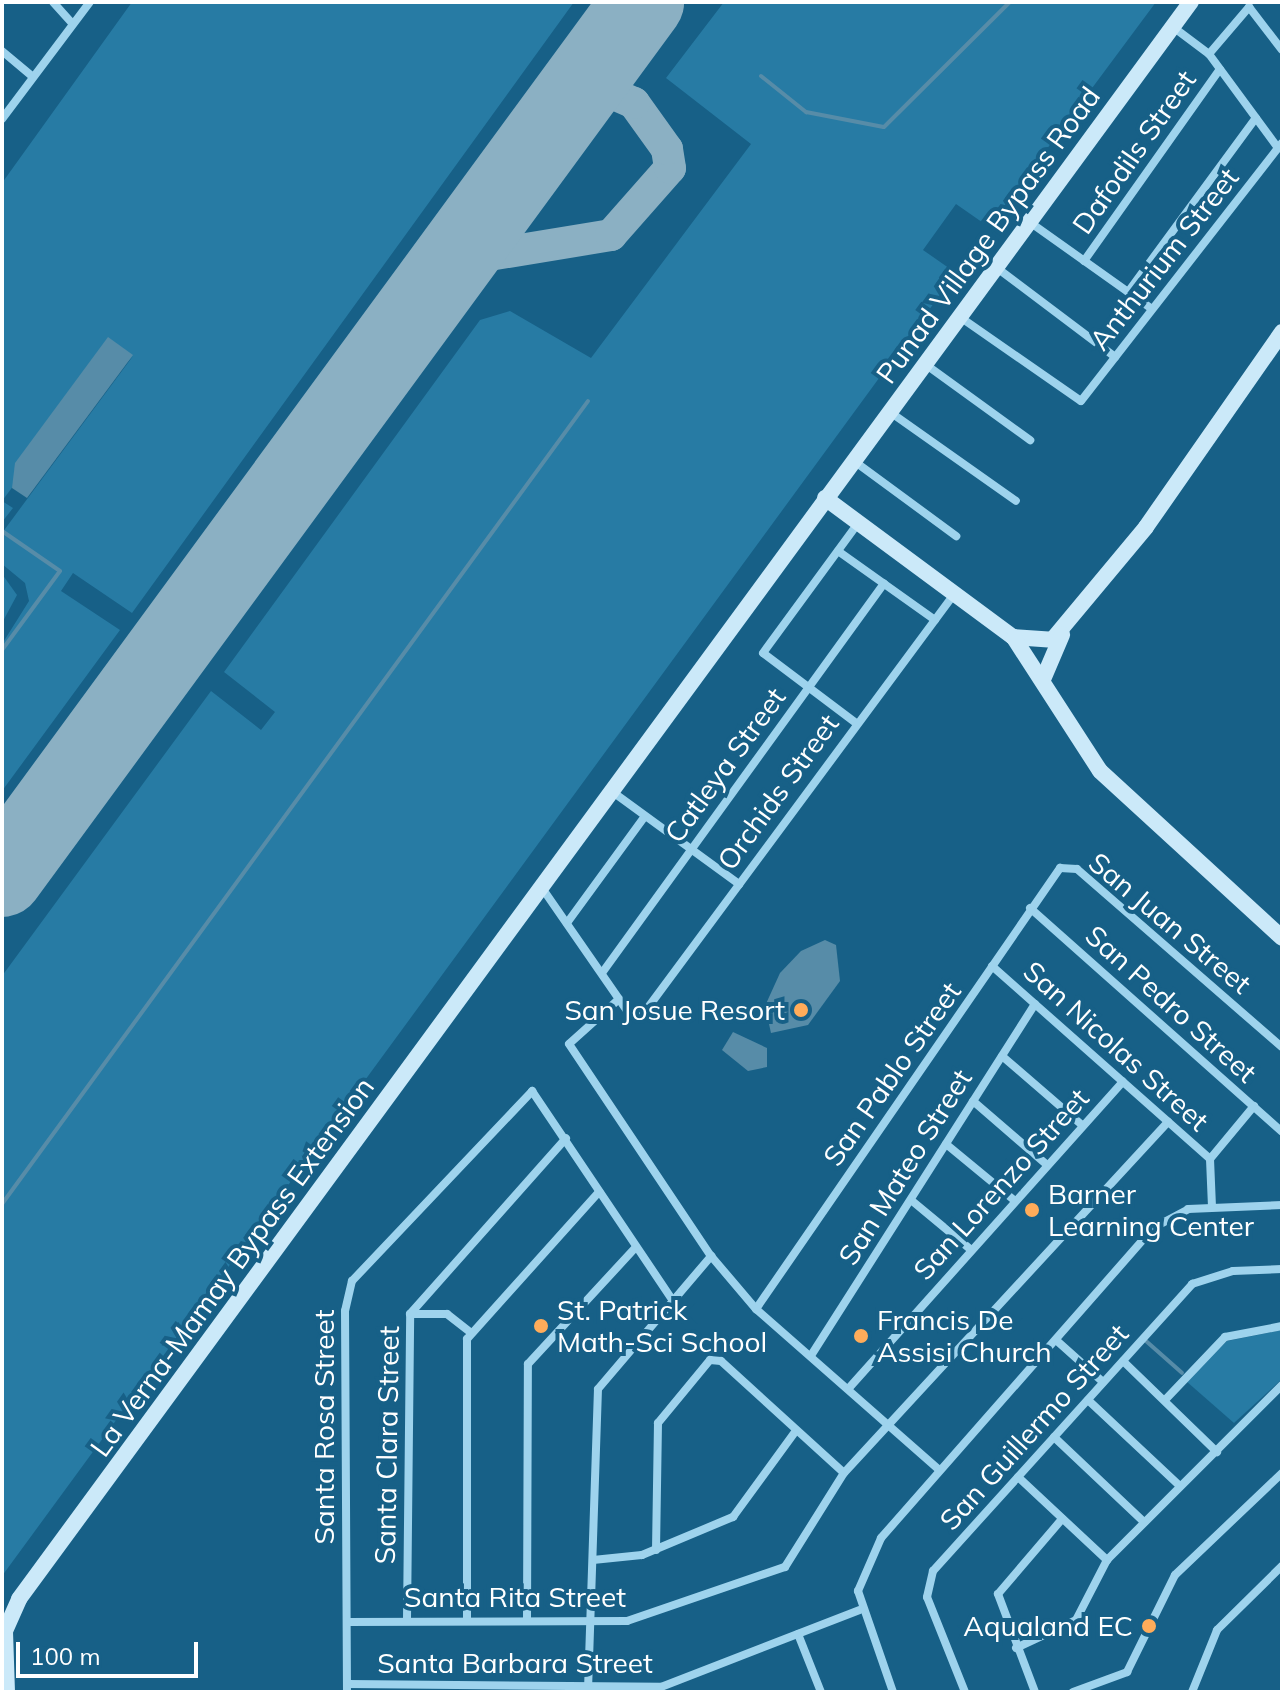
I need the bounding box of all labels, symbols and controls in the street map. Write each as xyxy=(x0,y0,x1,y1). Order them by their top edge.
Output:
street label: Dafodils Street xyxy=(1065,64,1203,240)
street label: Punad Village Bypass Road xyxy=(869,80,1107,390)
street label: Anthurium Street xyxy=(1083,161,1245,357)
street label: Catleya Street xyxy=(658,681,792,849)
street label: Orchids Street xyxy=(710,708,846,876)
street label: San Juan Street xyxy=(1082,845,1258,1001)
street label: San Pedro Street xyxy=(1079,918,1263,1090)
street label: San Nicolas Street xyxy=(1017,954,1215,1138)
street label: San Pablo Street xyxy=(816,976,968,1172)
place label: San Josue Resort xyxy=(564,993,785,1027)
marker: San Josue Resort xyxy=(792,1001,810,1019)
street label: San Mateo Street xyxy=(831,1063,979,1271)
street label: La Verna-Mamay Bypass Extension xyxy=(83,1071,381,1463)
street label: San Lorenzo Street xyxy=(906,1081,1096,1287)
place label: Barner Learning Center xyxy=(1048,1177,1254,1243)
marker: Barner Learning Center xyxy=(1023,1201,1041,1219)
place label: St. Patrick Math-Sci School xyxy=(557,1293,767,1359)
place label: Francis De Assisi Church xyxy=(877,1303,1052,1369)
street label: Santa Rosa Street xyxy=(307,1309,341,1545)
marker: St. Patrick Math-Sci School xyxy=(532,1317,550,1335)
street label: San Guillermo Street xyxy=(933,1317,1135,1537)
street label: Santa Clara Street xyxy=(368,1325,406,1565)
marker: Francis De Assisi Church xyxy=(852,1327,870,1345)
street label: Santa Rita Street xyxy=(404,1580,626,1614)
place label: Aqualand EC xyxy=(963,1609,1133,1643)
marker: Aqualand EC xyxy=(1140,1617,1158,1635)
scale bar xyxy=(20,1626,202,1676)
text: 100 m xyxy=(30,1641,101,1671)
street label: Santa Barbara Street xyxy=(377,1646,653,1680)

